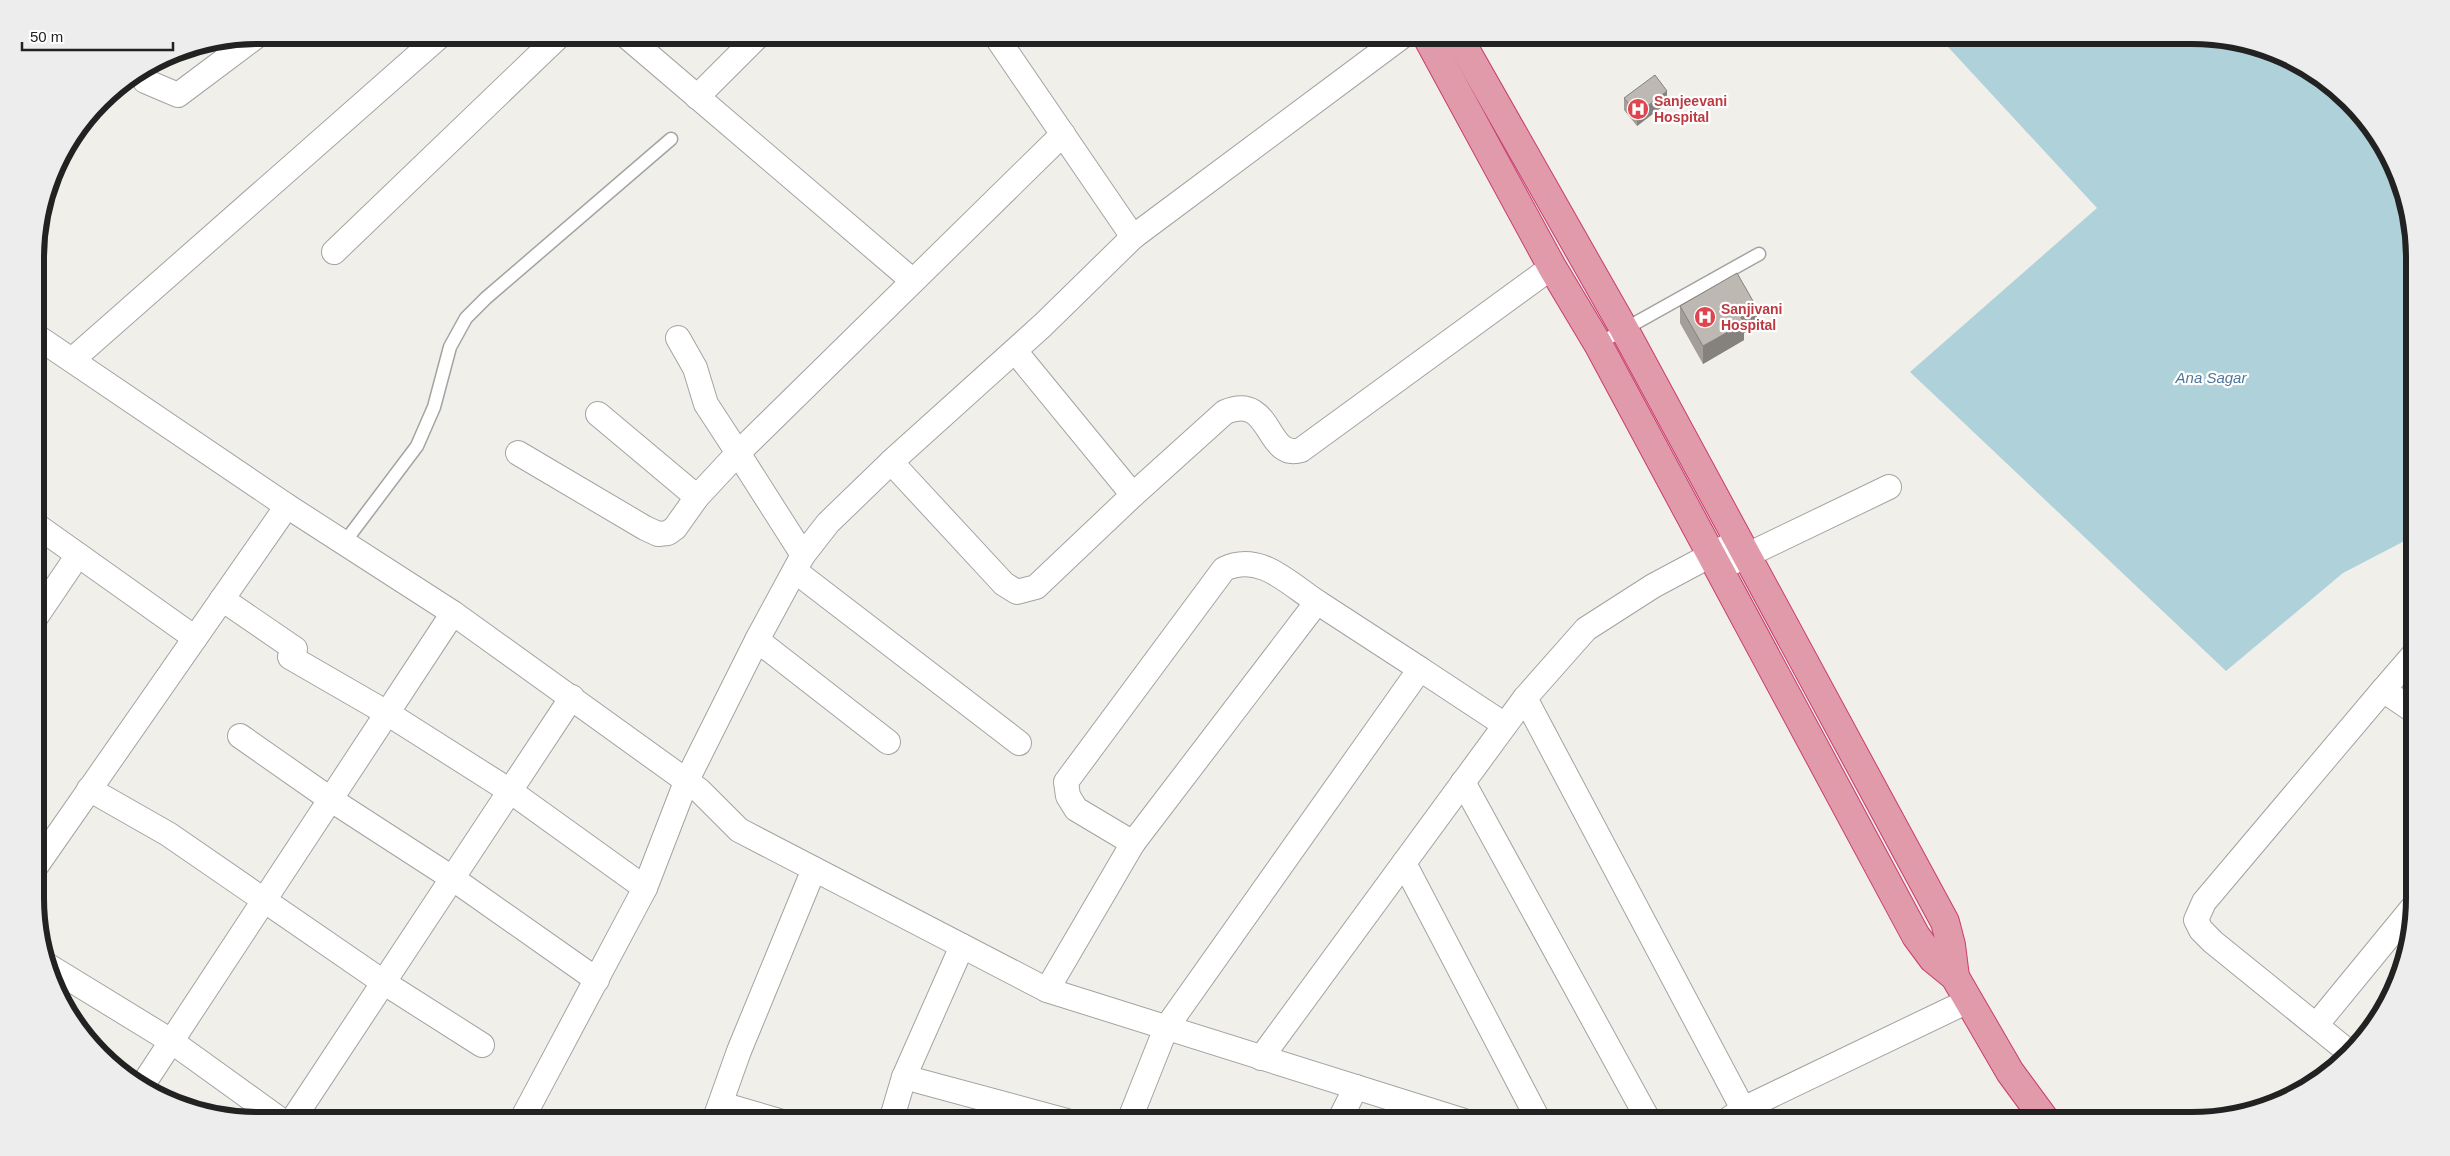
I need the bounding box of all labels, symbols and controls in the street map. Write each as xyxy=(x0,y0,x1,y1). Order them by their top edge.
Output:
scale bar xyxy=(22,20,174,52)
text: 50 m xyxy=(30,28,63,45)
place label: Sanjeevani Hospital xyxy=(1654,93,1727,125)
hospital icon: Sanjeevani Hospital xyxy=(1626,97,1650,121)
place label: Sanjivani Hospital xyxy=(1721,301,1782,333)
hospital icon: Sanjivani Hospital xyxy=(1693,305,1717,329)
water label: Ana Sagar xyxy=(2175,369,2247,386)

